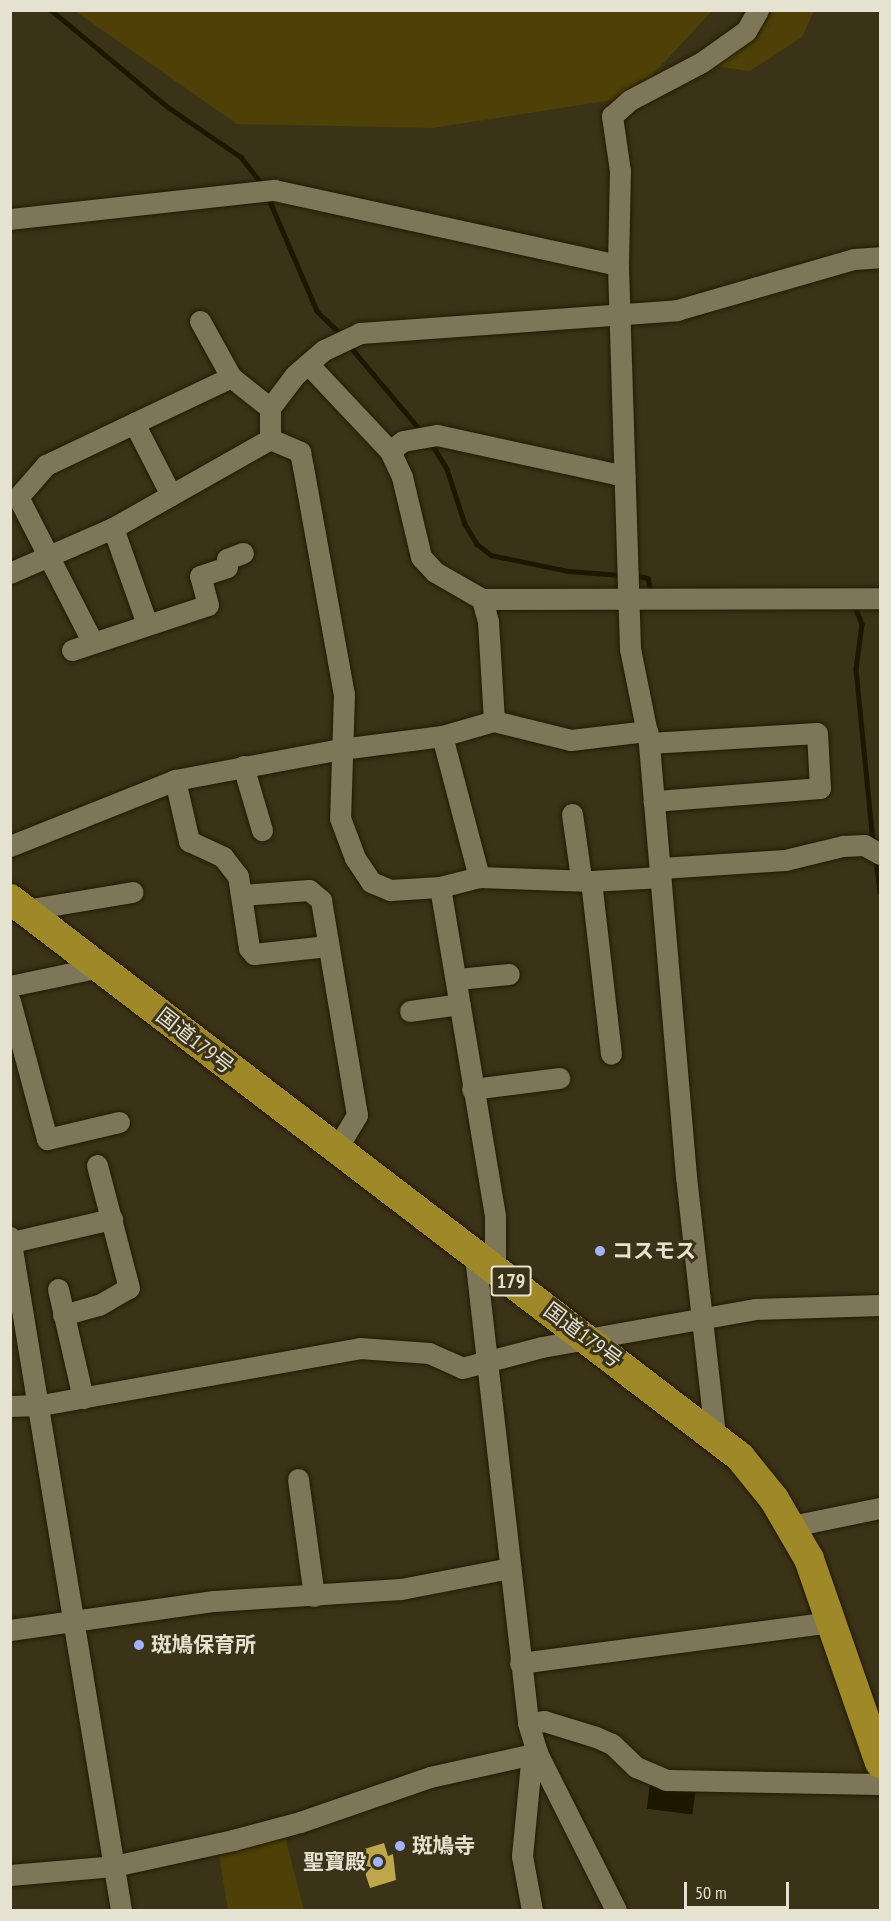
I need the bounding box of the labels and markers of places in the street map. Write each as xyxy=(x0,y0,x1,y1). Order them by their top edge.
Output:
place label: コスモス xyxy=(612,1238,696,1264)
marker: コスモス xyxy=(593,1244,607,1258)
place label: 斑鳩保育所 xyxy=(151,1632,256,1658)
marker: 斑鳩保育所 xyxy=(132,1638,146,1652)
place label: 斑鳩寺 xyxy=(412,1833,475,1859)
marker: 斑鳩寺 xyxy=(393,1839,407,1853)
place label: 聖寶殿 xyxy=(303,1849,366,1875)
marker: 聖寶殿 xyxy=(371,1855,385,1869)

